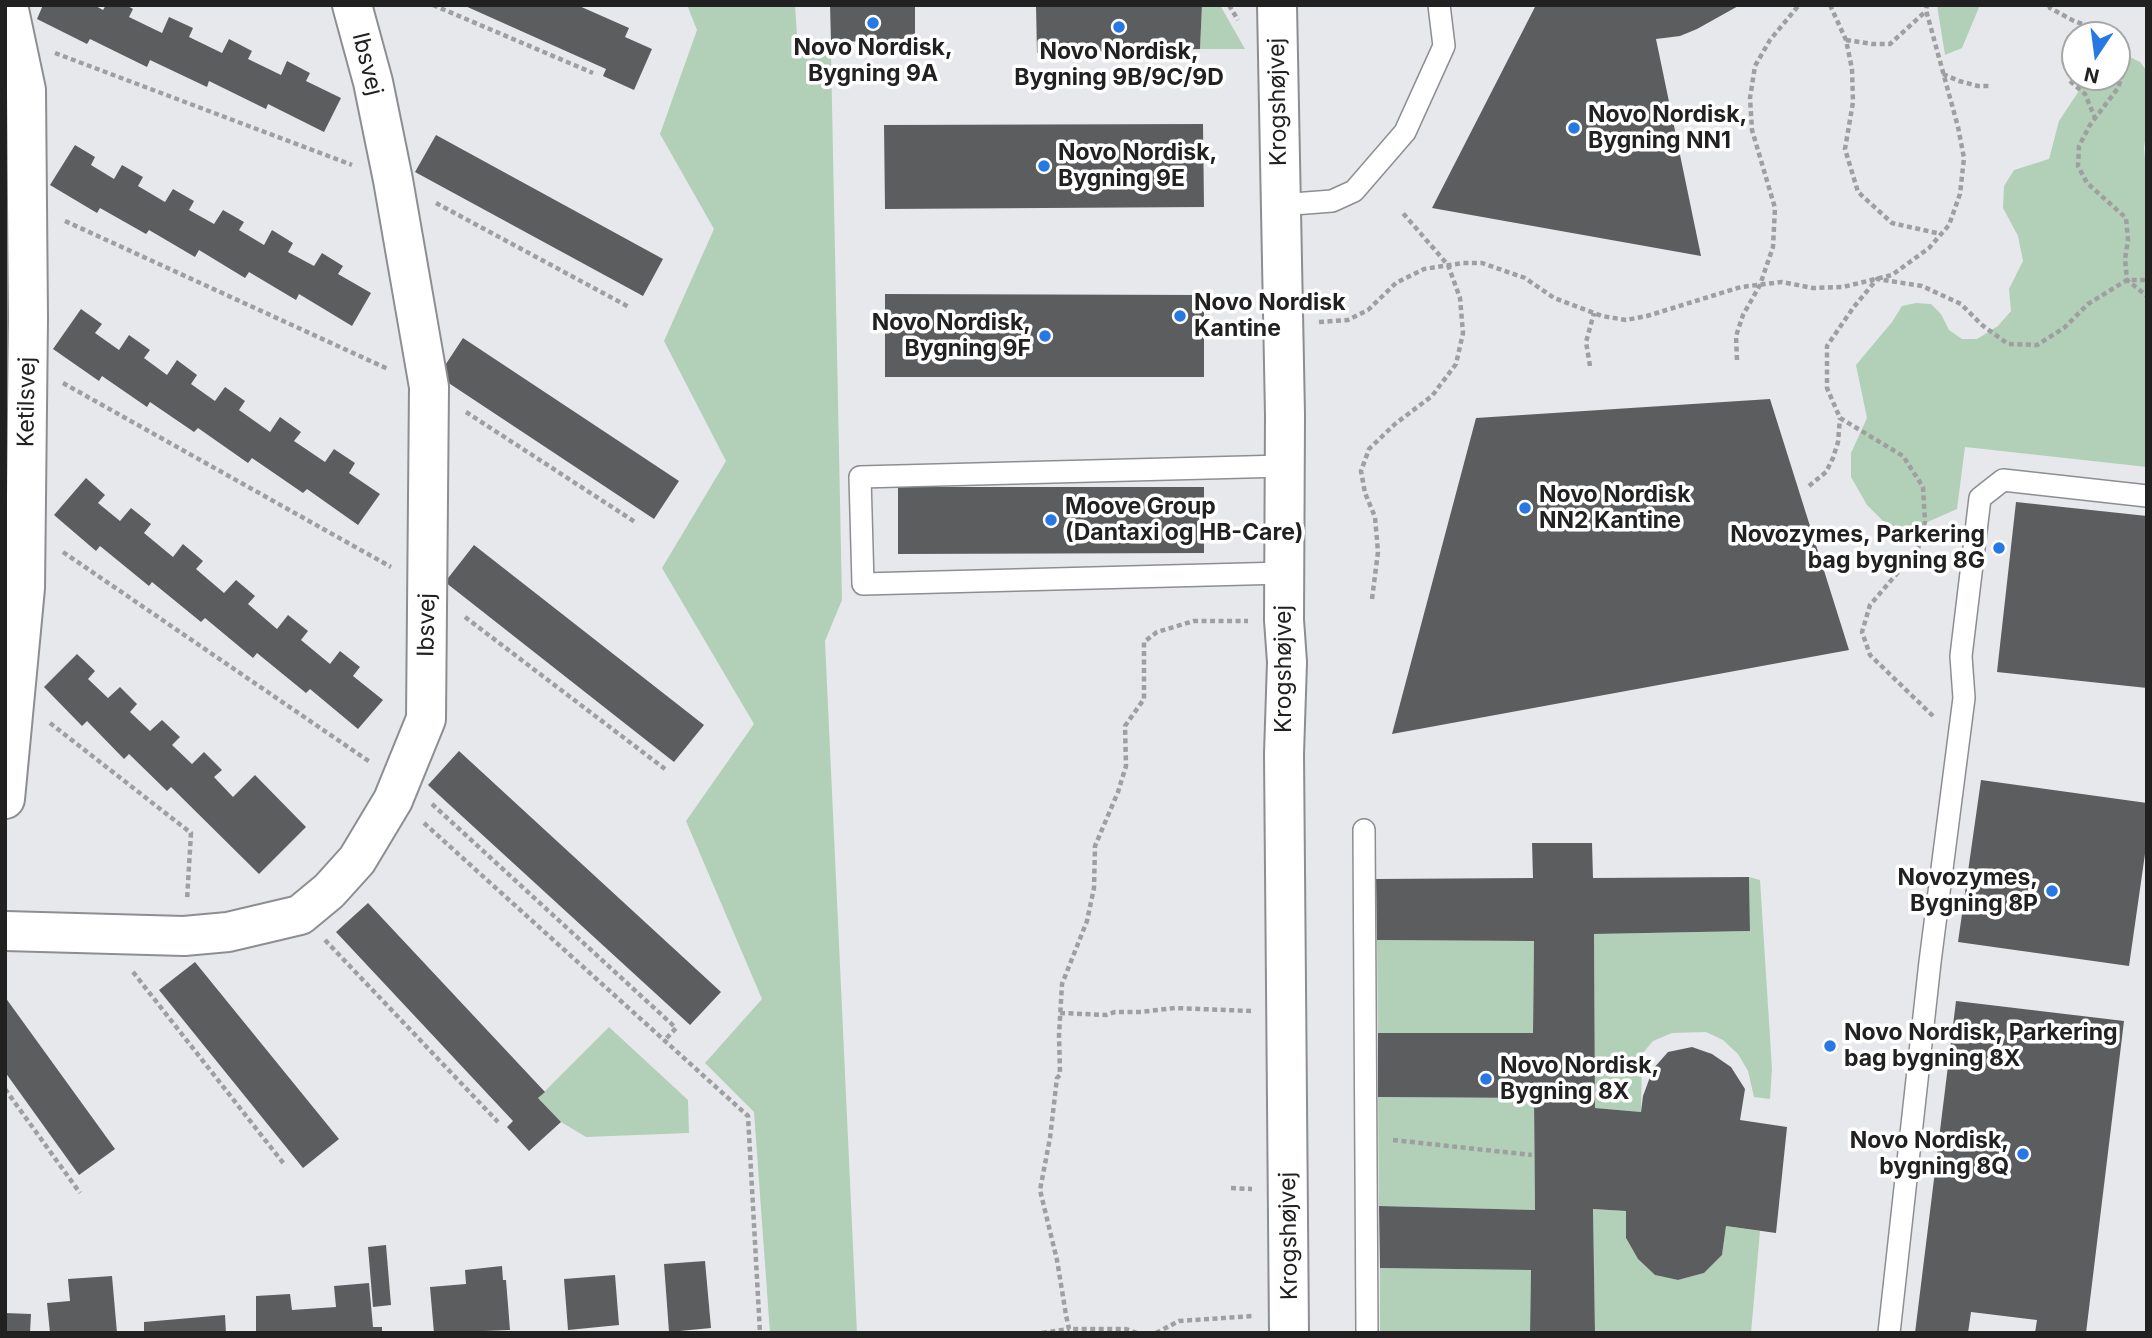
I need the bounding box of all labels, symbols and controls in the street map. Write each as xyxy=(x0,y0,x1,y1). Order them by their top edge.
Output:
marker: Novo Nordisk, Bygning 9A xyxy=(865,15,881,31)
marker: Novo Nordisk, Bygning 9B/9C/9D xyxy=(1111,19,1127,35)
north arrow xyxy=(2061,21,2131,91)
street label: Ibsvej xyxy=(346,30,388,98)
place label: Novo Nordisk, Bygning 9A xyxy=(793,34,953,88)
place label: Novo Nordisk, Bygning 9B/9C/9D xyxy=(1014,38,1224,92)
street label: Krogshøjvej xyxy=(1263,38,1293,166)
text: N xyxy=(2082,62,2101,88)
place label: Novo Nordisk, Bygning NN1 xyxy=(1588,101,1747,155)
marker: Novo Nordisk, Bygning NN1 xyxy=(1566,120,1582,136)
place label: Novo Nordisk, Bygning 9E xyxy=(1058,139,1217,193)
marker: Novo Nordisk, Bygning 9E xyxy=(1036,158,1052,174)
place label: Novo Nordisk Kantine xyxy=(1194,289,1346,343)
marker: Novo Nordisk Kantine xyxy=(1172,308,1188,324)
place label: Novo Nordisk, Bygning 9F xyxy=(872,309,1031,363)
marker: Novo Nordisk, Bygning 9F xyxy=(1037,328,1053,344)
street label: Ketilsvej xyxy=(12,357,42,447)
place label: Novo Nordisk NN2 Kantine xyxy=(1539,481,1691,535)
place label: Moove Group (Dantaxi og HB-Care) xyxy=(1065,493,1303,547)
marker: Novo Nordisk NN2 Kantine xyxy=(1517,500,1533,516)
marker: Moove Group (Dantaxi og HB-Care) xyxy=(1043,512,1059,528)
place label: Novozymes, Parkering bag bygning 8G xyxy=(1730,521,1985,575)
marker: Novozymes, Parkering bag bygning 8G xyxy=(1991,540,2007,556)
street label: Ibsvej xyxy=(413,593,441,657)
street label: Krogshøjvej xyxy=(1270,605,1298,733)
place label: Novozymes, Bygning 8P xyxy=(1897,864,2038,918)
marker: Novozymes, Bygning 8P xyxy=(2044,883,2060,899)
place label: Novo Nordisk, Parkering bag bygning 8X xyxy=(1844,1019,2118,1073)
marker: Novo Nordisk, Parkering bag bygning 8X xyxy=(1822,1038,1838,1054)
place label: Novo Nordisk, Bygning 8X xyxy=(1500,1052,1659,1106)
marker: Novo Nordisk, Bygning 8X xyxy=(1478,1071,1494,1087)
place label: Novo Nordisk, bygning 8Q xyxy=(1850,1127,2009,1181)
marker: Novo Nordisk, bygning 8Q xyxy=(2015,1146,2031,1162)
street label: Krogshøjvej xyxy=(1274,1172,1304,1300)

